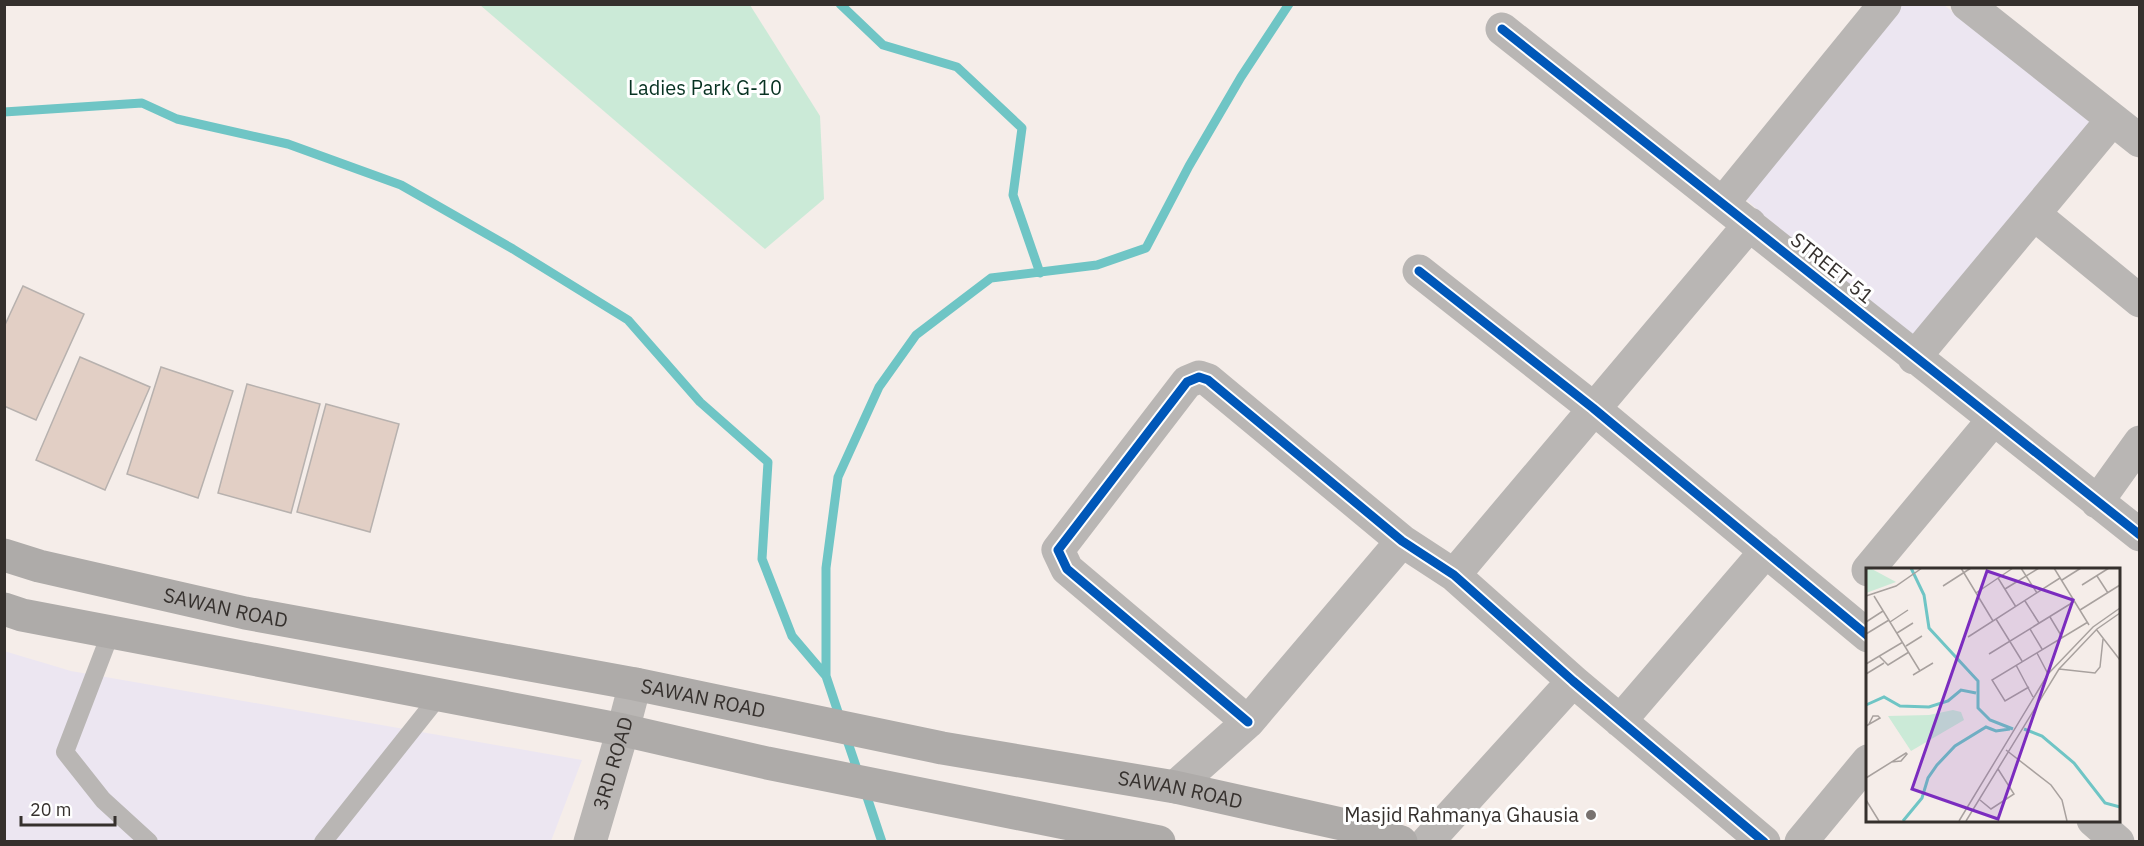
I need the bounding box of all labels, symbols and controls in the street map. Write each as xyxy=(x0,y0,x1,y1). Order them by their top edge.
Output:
park label: Ladies Park G-10 xyxy=(628,74,782,101)
street label: STREET 51 xyxy=(1785,226,1879,309)
inset map xyxy=(1866,568,2120,822)
street label: SAWAN ROAD xyxy=(161,581,290,634)
street label: SAWAN ROAD xyxy=(639,672,768,724)
street label: 3RD ROAD xyxy=(586,714,639,813)
street label: SAWAN ROAD xyxy=(1116,764,1245,815)
scale bar xyxy=(21,789,116,827)
text: 20 m xyxy=(30,798,72,821)
place label: Masjid Rahmanya Ghausia xyxy=(1344,801,1579,828)
marker: Masjid Rahmanya Ghausia xyxy=(1584,808,1598,822)

